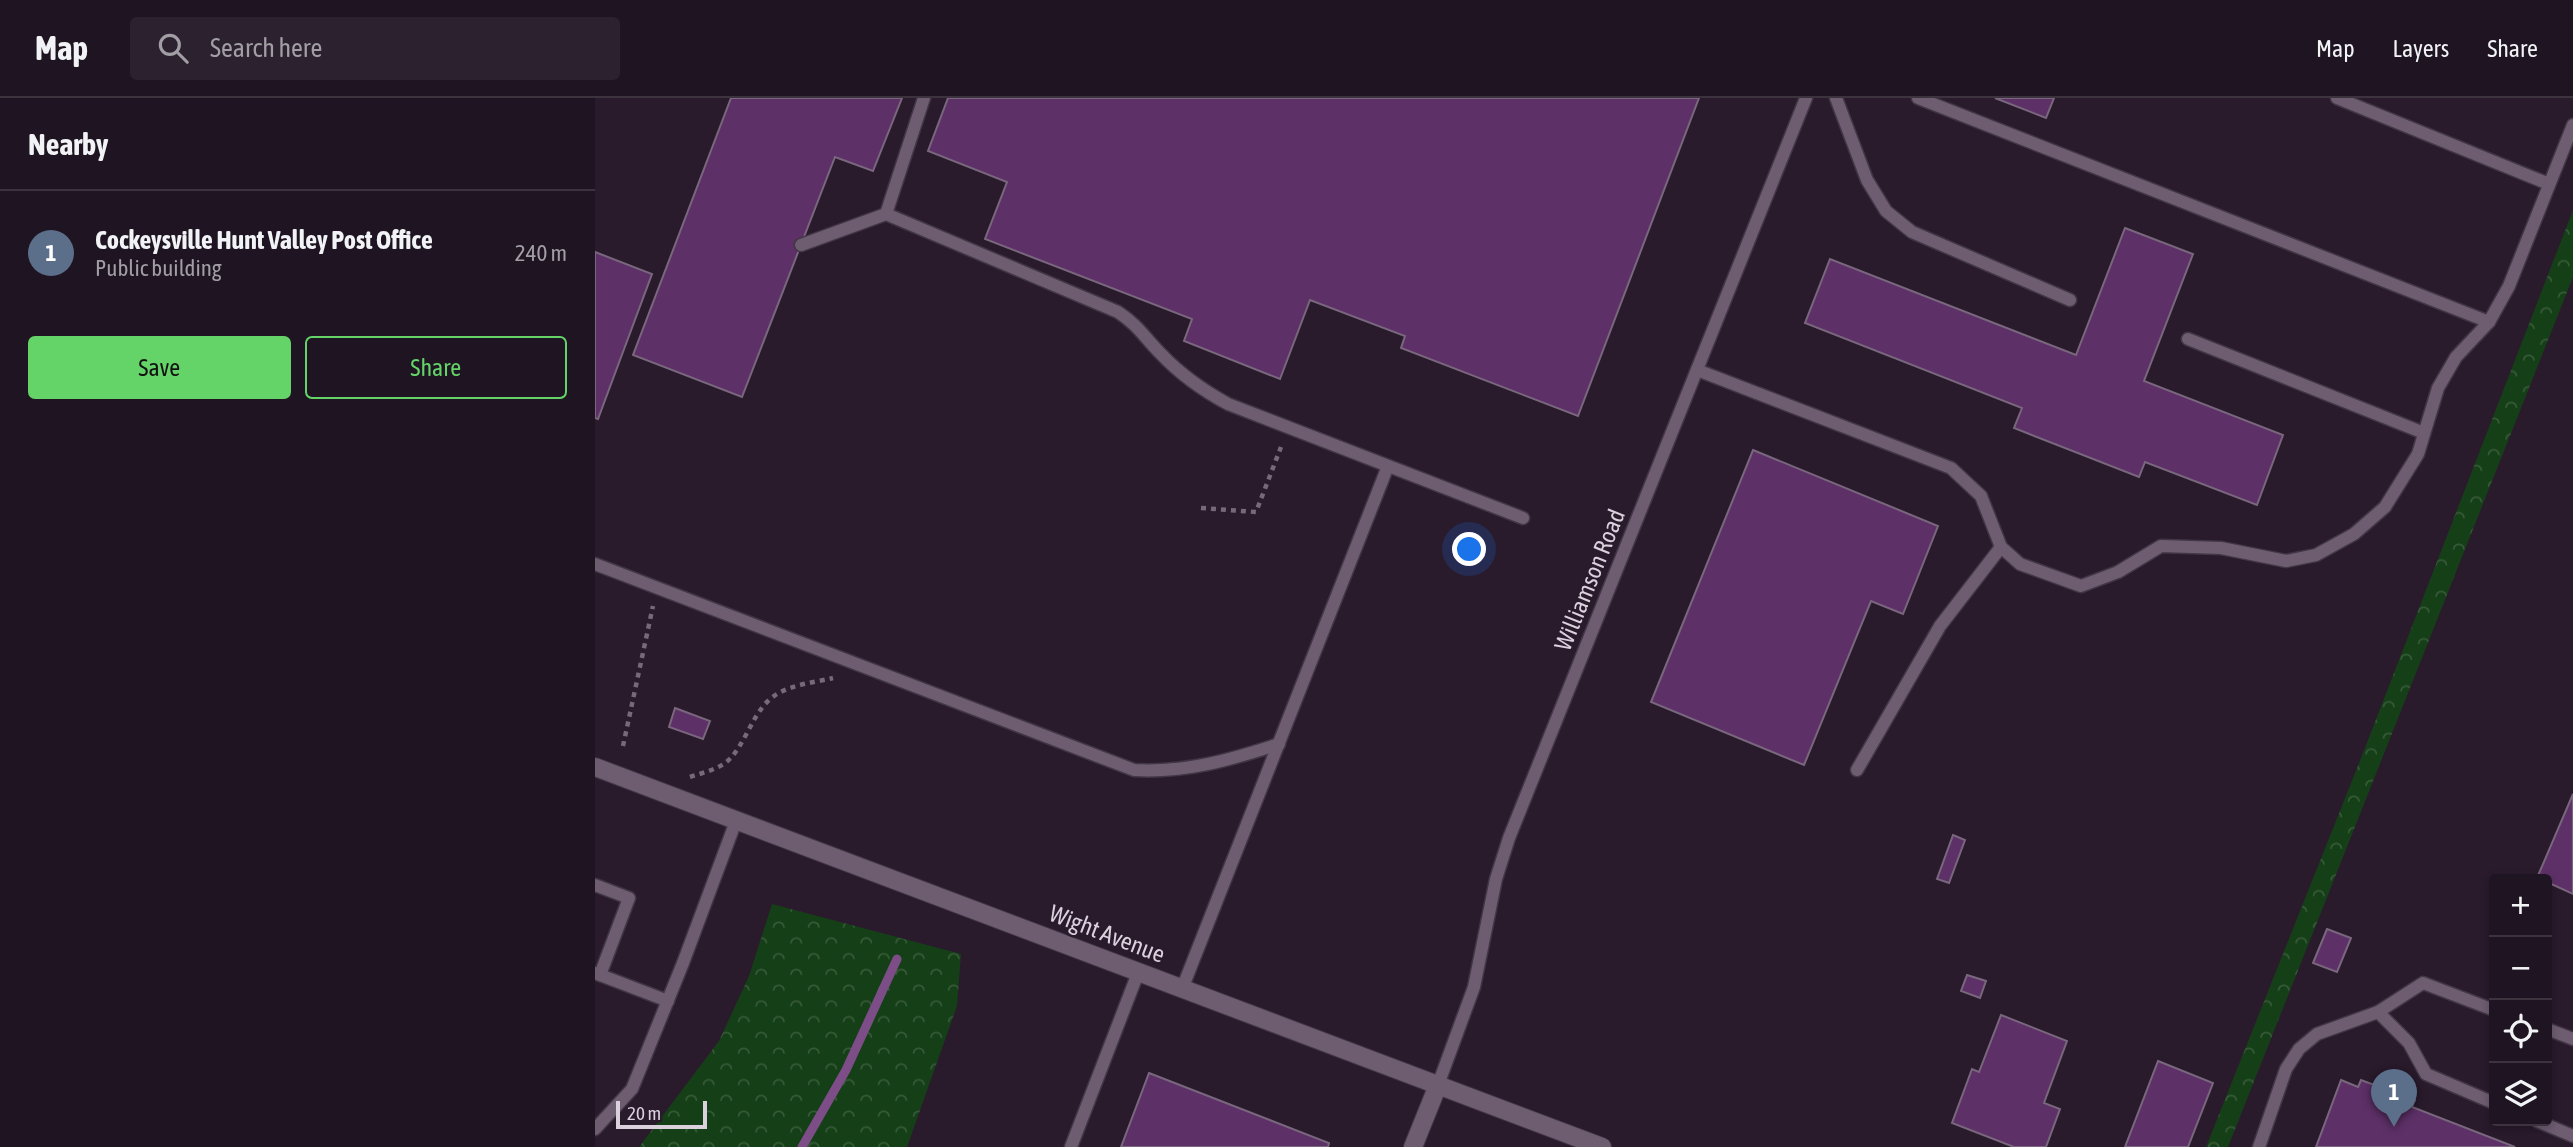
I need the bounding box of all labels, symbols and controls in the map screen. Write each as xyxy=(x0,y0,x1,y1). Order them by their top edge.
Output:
search box xyxy=(130,17,620,80)
text: Map xyxy=(35,29,88,67)
icon: search xyxy=(154,29,192,67)
text: Search here xyxy=(210,33,322,63)
text: Map xyxy=(2316,35,2355,62)
text: Layers xyxy=(2393,35,2449,62)
text: Share xyxy=(2487,35,2538,62)
text: Nearby xyxy=(28,127,108,161)
text: Cockeysville Hunt Valley Post Office xyxy=(95,225,433,255)
text: 1 xyxy=(46,240,56,266)
text: 240 m xyxy=(515,240,567,266)
text: Public building xyxy=(95,255,222,281)
button: Save xyxy=(28,336,291,399)
button: Share xyxy=(305,336,567,399)
street label: Williamson Road xyxy=(1549,505,1630,654)
your location xyxy=(1452,532,1486,566)
map controls xyxy=(2489,874,2552,1126)
button: + xyxy=(2489,874,2552,937)
street label: Wight Avenue xyxy=(1046,899,1169,968)
button: − xyxy=(2489,937,2552,1000)
button: locate xyxy=(2489,1000,2552,1063)
button: layers xyxy=(2489,1063,2552,1126)
pin: 1 xyxy=(2371,1069,2417,1127)
scale bar xyxy=(616,1098,707,1130)
text: 20 m xyxy=(627,1102,661,1124)

